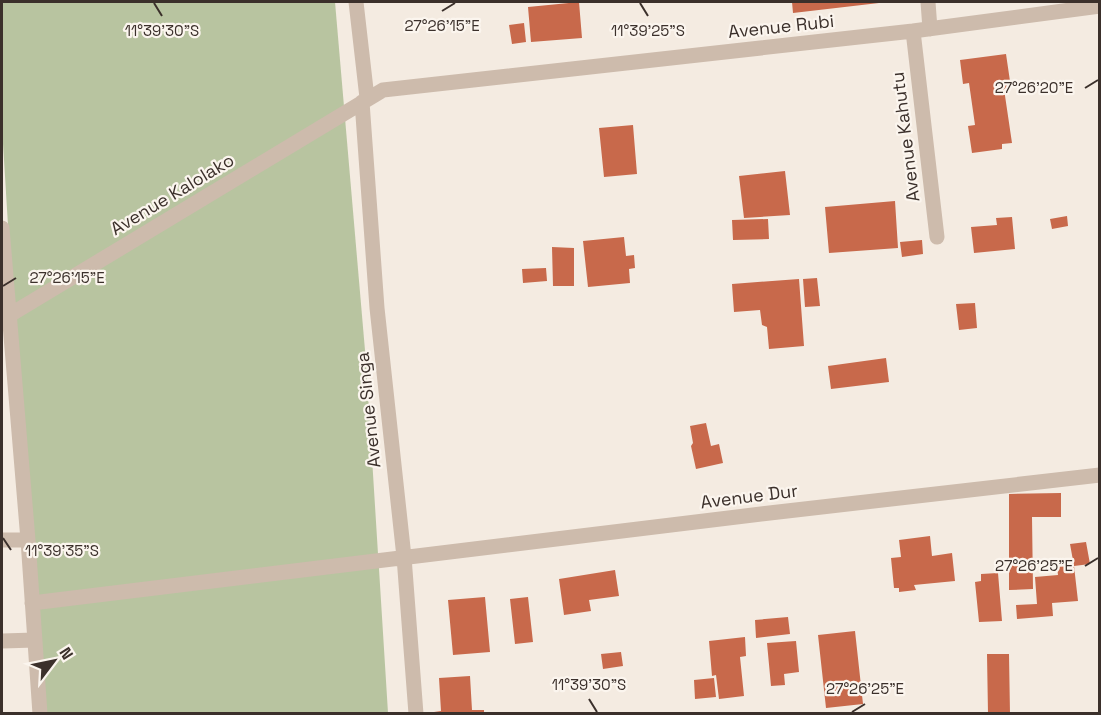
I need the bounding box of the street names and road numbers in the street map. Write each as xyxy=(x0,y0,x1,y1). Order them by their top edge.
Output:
street label: Avenue Rubi xyxy=(727,9,835,43)
street label: Avenue Kahutu xyxy=(886,71,924,203)
street label: Avenue Kalolako xyxy=(106,148,238,240)
street label: Avenue Singa xyxy=(350,351,386,469)
street label: Avenue Dur xyxy=(699,479,799,513)

